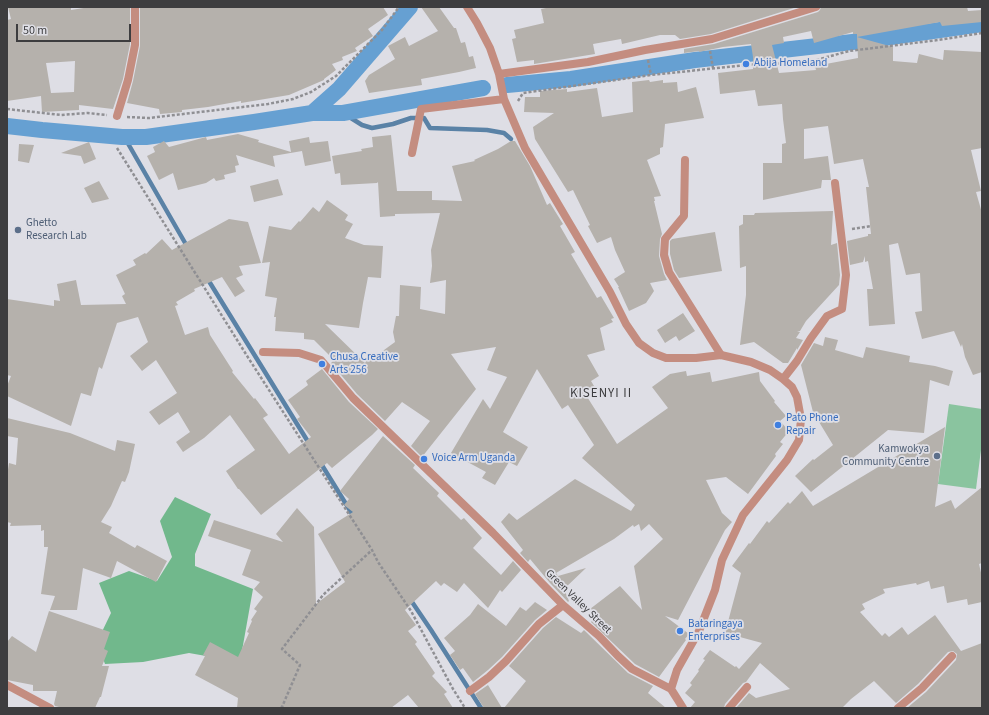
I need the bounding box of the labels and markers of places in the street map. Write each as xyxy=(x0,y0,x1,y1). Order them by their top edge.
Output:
place label: Abija Homeland xyxy=(754,57,827,71)
marker: Abija Homeland xyxy=(741,59,751,69)
place label: Ghetto Research Lab xyxy=(26,217,87,243)
marker: Ghetto Research Lab xyxy=(13,225,23,235)
place label: Chusa Creative Arts 256 xyxy=(330,351,398,377)
marker: Chusa Creative Arts 256 xyxy=(317,359,327,369)
place label: Pato Phone Repair xyxy=(786,412,839,438)
marker: Pato Phone Repair xyxy=(773,420,783,430)
place label: Kamwokya Community Centre xyxy=(842,443,929,469)
marker: Kamwokya Community Centre xyxy=(932,451,942,461)
place label: Voice Arm Uganda xyxy=(432,452,515,466)
marker: Voice Arm Uganda xyxy=(419,454,429,464)
place label: Bataringaya Enterprises xyxy=(688,618,743,644)
marker: Bataringaya Enterprises xyxy=(675,626,685,636)

